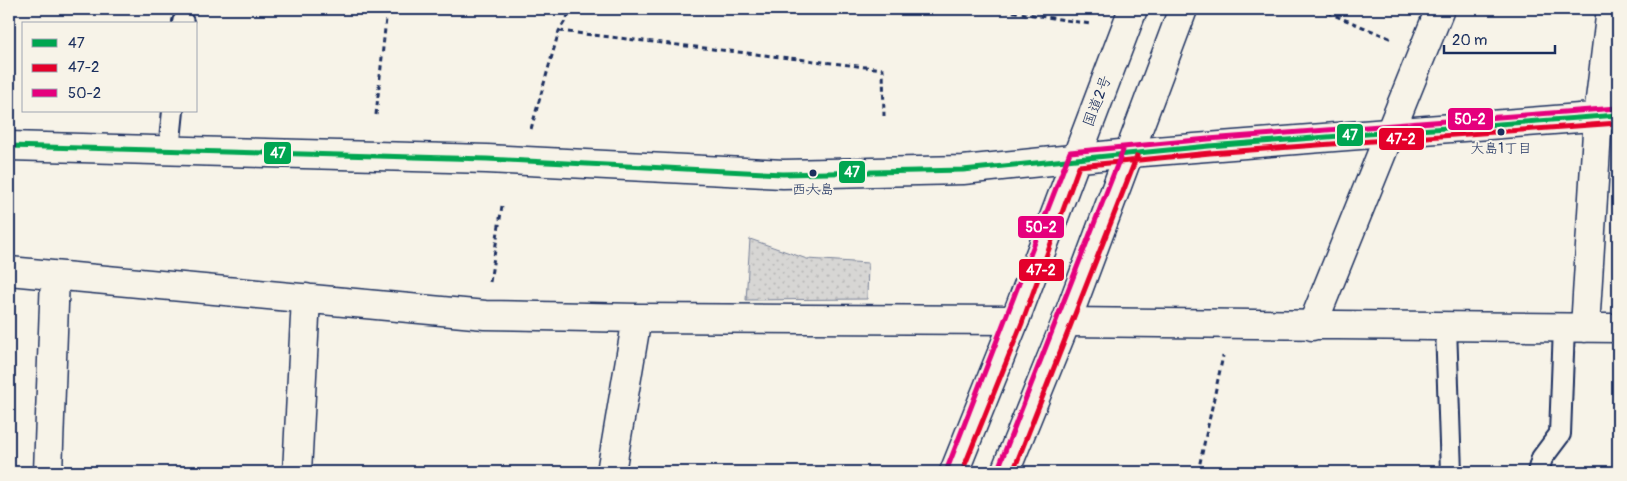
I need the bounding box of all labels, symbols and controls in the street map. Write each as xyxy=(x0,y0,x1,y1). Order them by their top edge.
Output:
legend xyxy=(22,22,198,112)
scale bar xyxy=(1444,22,1556,54)
text: 20 m xyxy=(1452,31,1487,50)
text: 47 xyxy=(68,34,85,53)
text: 47-2 xyxy=(68,58,99,77)
street label: 国道2号 xyxy=(1079,73,1116,130)
text: 50-2 xyxy=(68,84,101,103)
line badge: 50-2 xyxy=(1447,107,1494,131)
text: 50-2 xyxy=(1455,111,1486,128)
line badge: 47 xyxy=(1336,123,1364,147)
text: 47 xyxy=(1342,127,1358,144)
line badge: 47-2 xyxy=(1378,127,1425,151)
marker: 大島1丁目 xyxy=(1496,127,1506,137)
text: 47-2 xyxy=(1386,131,1416,148)
place label: 大島1丁目 xyxy=(1470,140,1532,157)
line badge: 47 xyxy=(263,141,292,165)
text: 47 xyxy=(270,145,286,162)
line badge: 47 xyxy=(838,160,866,184)
text: 47 xyxy=(844,164,860,181)
marker: 西大島 xyxy=(808,168,818,178)
place label: 西大島 xyxy=(792,181,834,198)
line badge: 50-2 xyxy=(1017,215,1065,239)
text: 50-2 xyxy=(1026,219,1057,236)
line badge: 47-2 xyxy=(1018,258,1065,282)
text: 47-2 xyxy=(1026,262,1056,279)

